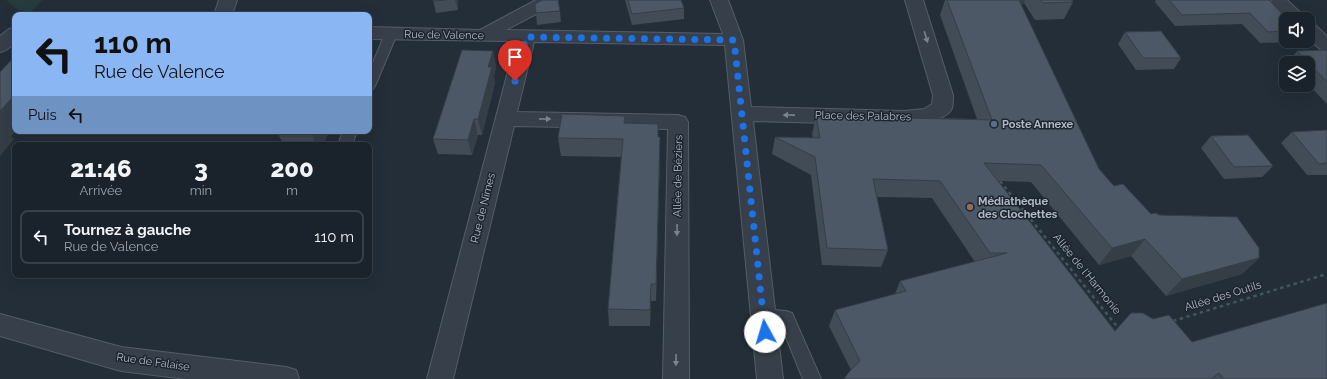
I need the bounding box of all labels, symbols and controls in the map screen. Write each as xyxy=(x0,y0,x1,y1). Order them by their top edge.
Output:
map controls xyxy=(1279,12,1315,92)
button: sound xyxy=(1279,12,1315,48)
text: 110 m xyxy=(94,27,172,60)
icon: left xyxy=(28,28,80,80)
street label: Rue de Valence xyxy=(404,28,485,42)
one-way arrow xyxy=(923,32,929,44)
pin xyxy=(498,40,532,81)
icon: arrive xyxy=(504,46,526,68)
button: layers xyxy=(1279,56,1315,92)
text: Rue de Valence xyxy=(94,61,225,82)
icon: left xyxy=(65,104,87,126)
text: Puis xyxy=(28,106,57,124)
street label: Place des Palabres xyxy=(815,109,911,123)
one-way arrow xyxy=(782,112,795,118)
one-way arrow xyxy=(539,116,552,122)
place label: Poste Annexe xyxy=(1002,118,1073,131)
marker: Poste Annexe xyxy=(989,119,999,129)
street label: Allée de Béziers xyxy=(671,135,685,217)
text: 21:46 xyxy=(70,154,132,183)
text: 3 xyxy=(194,154,208,183)
text: 200 xyxy=(270,154,314,183)
street label: Rue de Nîmes xyxy=(468,172,498,244)
text: Arrivée xyxy=(80,183,122,198)
text: min xyxy=(190,183,212,198)
text: m xyxy=(286,183,298,198)
place label: Médiathèque des Clochettes xyxy=(978,195,1058,221)
marker: Médiathèque des Clochettes xyxy=(965,202,975,212)
text: Tournez à gauche xyxy=(64,221,191,239)
one-way arrow xyxy=(674,224,680,237)
icon: left xyxy=(30,226,52,248)
text: 110 m xyxy=(314,228,354,246)
street label: Allée de l'Harmonie xyxy=(1050,231,1124,317)
text: Rue de Valence xyxy=(64,239,158,254)
street label: Allée des Outils xyxy=(1183,278,1263,314)
position arrow xyxy=(744,311,786,353)
street label: Rue de Falaise xyxy=(115,350,191,374)
one-way arrow xyxy=(673,354,679,367)

